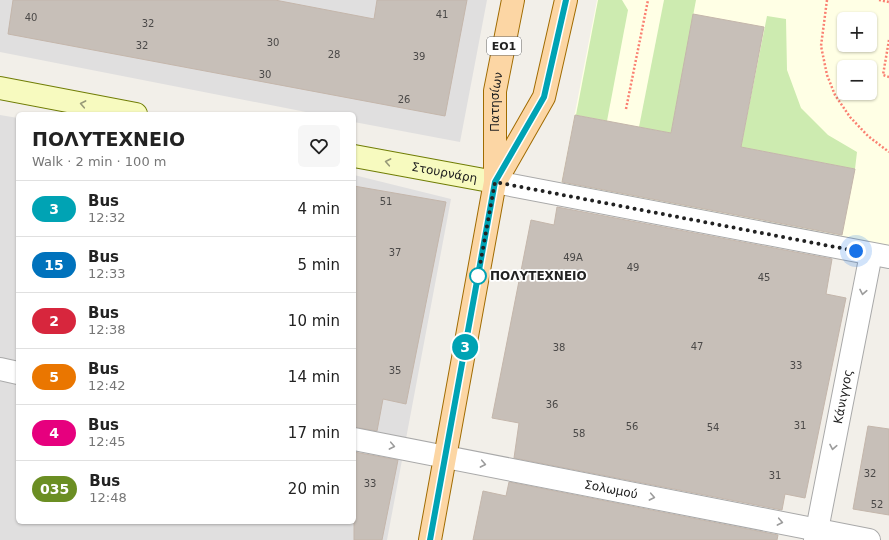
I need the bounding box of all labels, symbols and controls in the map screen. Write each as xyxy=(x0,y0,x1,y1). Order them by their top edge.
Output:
house number: 41 xyxy=(436,9,448,20)
house number: 40 xyxy=(25,12,37,23)
map controls xyxy=(837,12,877,100)
button: + xyxy=(837,12,877,52)
house number: 32 xyxy=(142,18,154,29)
house number: 30 xyxy=(267,37,279,48)
road number: ΕΟ1 xyxy=(487,37,521,55)
house number: 32 xyxy=(136,40,148,51)
house number: 28 xyxy=(328,49,340,60)
house number: 39 xyxy=(413,51,425,62)
button: − xyxy=(837,60,877,100)
house number: 30 xyxy=(259,69,271,80)
street label: Πατησίων xyxy=(488,70,506,132)
house number: 26 xyxy=(398,94,410,105)
one-way arrow xyxy=(80,100,86,109)
button: heart xyxy=(298,125,340,167)
text: ΠΟΛΥΤΕΧΝΕΙΟ xyxy=(32,128,185,150)
text: Walk · 2 min · 100 m xyxy=(32,154,166,169)
one-way arrow xyxy=(385,158,391,167)
street label: Στουρνάρη xyxy=(410,160,478,186)
text: Bus xyxy=(88,192,119,210)
house number: 51 xyxy=(380,196,392,207)
text: 4 min xyxy=(297,200,340,218)
text: 3 xyxy=(49,201,59,217)
text: 12:32 xyxy=(88,210,125,225)
your location xyxy=(846,241,866,261)
house number: 37 xyxy=(389,247,401,258)
text: Bus xyxy=(88,248,119,266)
house number: 49A xyxy=(563,252,583,263)
text: 5 min xyxy=(297,256,340,274)
text: 15 xyxy=(44,257,64,273)
house number: 49 xyxy=(627,262,639,273)
text: 12:33 xyxy=(88,266,125,281)
marker: ΠΟΛΥΤΕΧΝΕΙΟ xyxy=(469,267,487,285)
place label: ΠΟΛΥΤΕΧΝΕΙΟ xyxy=(490,269,587,283)
house number: 45 xyxy=(758,272,770,283)
one-way arrow xyxy=(860,289,868,295)
text: Bus xyxy=(88,304,119,322)
text: 10 min xyxy=(288,312,340,330)
text: 2 xyxy=(49,313,59,329)
text: 12:38 xyxy=(88,322,125,337)
line badge: 3 xyxy=(452,334,478,360)
text: 3 xyxy=(460,339,470,355)
house number: 47 xyxy=(691,341,703,352)
house number: 38 xyxy=(553,342,565,353)
text: Bus xyxy=(88,360,119,378)
house number: 33 xyxy=(790,360,802,371)
house number: 35 xyxy=(389,365,401,376)
text: 14 min xyxy=(288,368,340,386)
street label: Κάνιγγος xyxy=(831,368,855,425)
text: 5 xyxy=(49,369,59,385)
text: 12:42 xyxy=(88,378,125,393)
house number: 36 xyxy=(546,399,558,410)
text: Bus xyxy=(88,416,119,434)
house number: 31 xyxy=(794,420,806,431)
house number: 56 xyxy=(626,421,638,432)
house number: 54 xyxy=(707,422,719,433)
text: 17 min xyxy=(288,424,340,442)
text: 4 xyxy=(49,425,59,441)
house number: 58 xyxy=(573,428,585,439)
text: 12:45 xyxy=(88,434,125,449)
one-way arrow xyxy=(389,442,395,450)
one-way arrow xyxy=(829,444,838,450)
one-way arrow xyxy=(480,460,487,468)
house number: 32 xyxy=(864,468,876,479)
house number: 31 xyxy=(769,470,781,481)
text: Bus xyxy=(89,472,120,490)
street label: Σολωμού xyxy=(583,477,639,502)
house number: 33 xyxy=(364,478,376,489)
text: 20 min xyxy=(288,480,340,498)
text: 035 xyxy=(40,481,69,497)
text: 12:48 xyxy=(89,490,127,505)
one-way arrow xyxy=(649,493,655,501)
house number: 52 xyxy=(871,499,883,510)
one-way arrow xyxy=(777,518,783,526)

